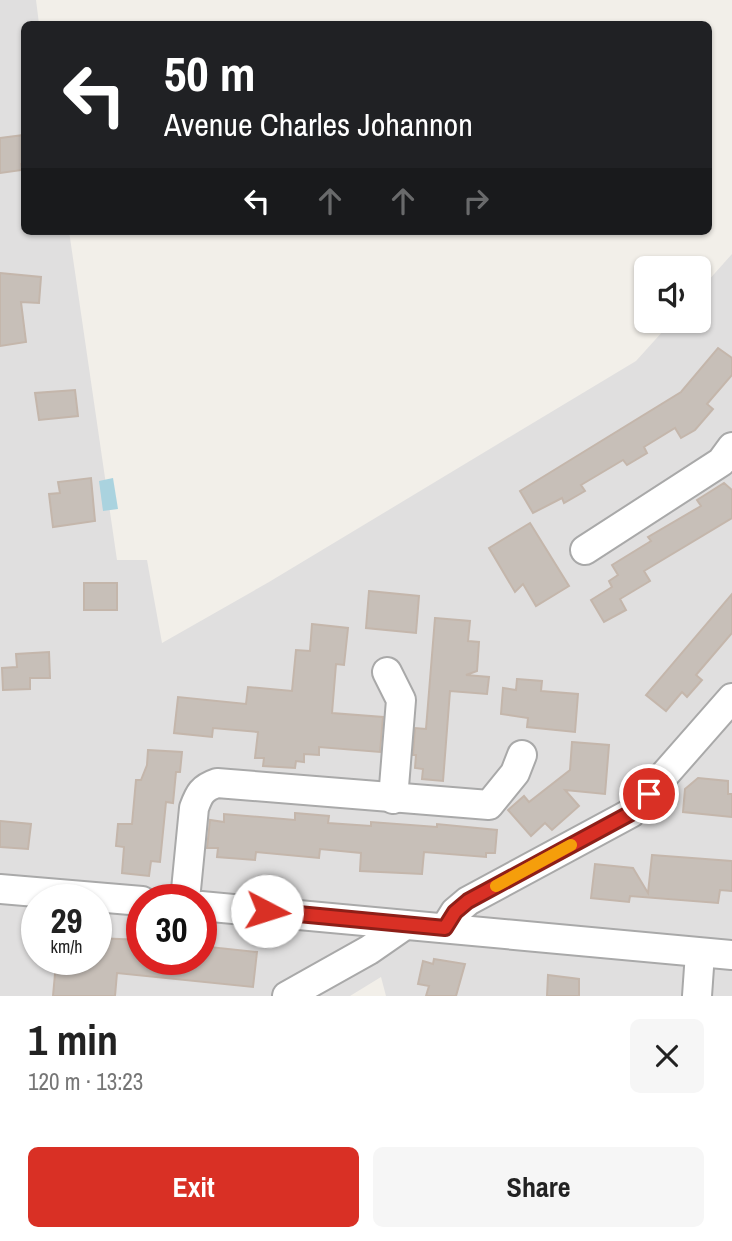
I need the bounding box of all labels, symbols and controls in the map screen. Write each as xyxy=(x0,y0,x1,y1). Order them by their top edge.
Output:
text: 50 m xyxy=(164,40,256,106)
icon: left xyxy=(49,49,140,140)
text: Avenue Charles Johannon xyxy=(164,103,473,146)
icon: left xyxy=(238,182,276,220)
icon: ahead xyxy=(311,182,349,220)
icon: ahead xyxy=(384,182,422,220)
icon: right xyxy=(457,182,495,220)
map controls xyxy=(634,256,711,333)
button: sound xyxy=(634,256,711,333)
pin xyxy=(619,764,679,824)
icon: arrive xyxy=(630,775,668,813)
position arrow xyxy=(230,874,304,948)
speed limit sign: 30 xyxy=(126,884,217,975)
text: 29 xyxy=(51,897,82,944)
text: km/h xyxy=(51,934,83,959)
text: 1 min xyxy=(28,1012,118,1068)
button: close xyxy=(630,1019,704,1093)
text: 120 m · 13:23 xyxy=(28,1066,143,1097)
button: Exit xyxy=(28,1147,359,1227)
button: Share xyxy=(373,1147,704,1227)

